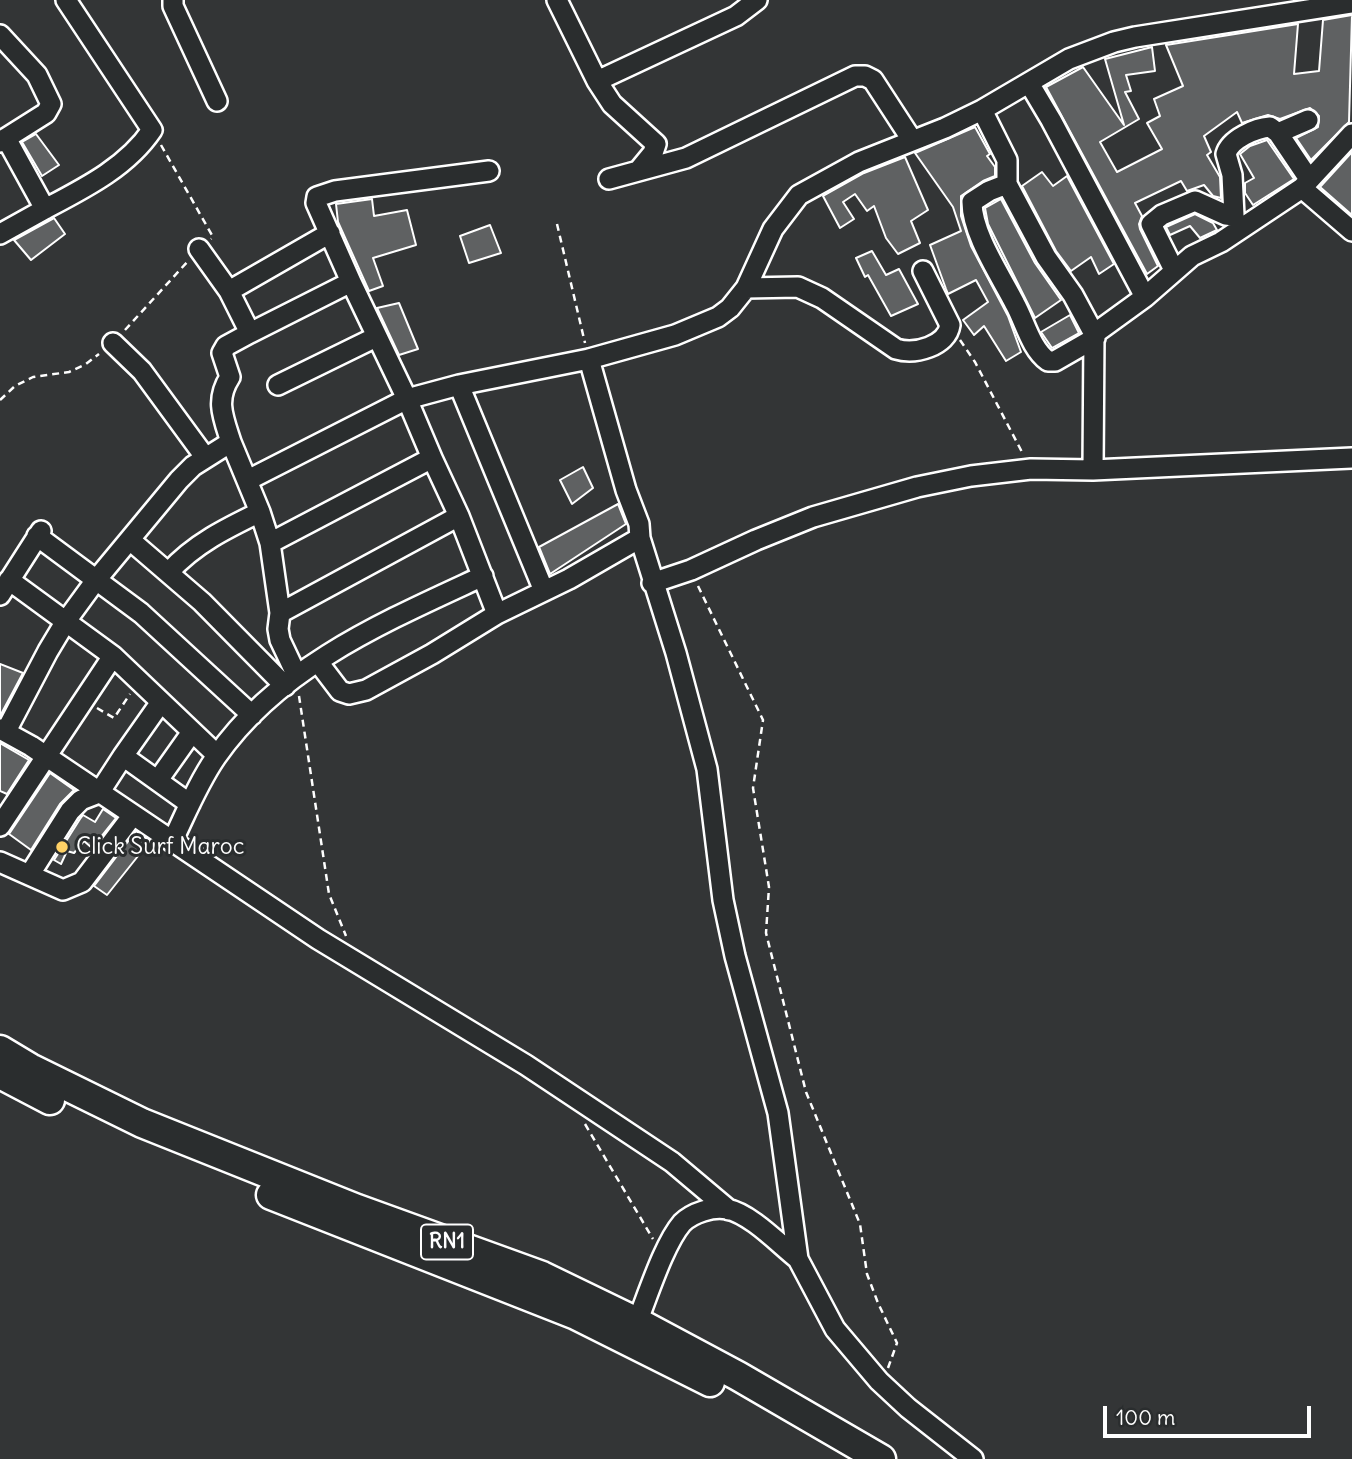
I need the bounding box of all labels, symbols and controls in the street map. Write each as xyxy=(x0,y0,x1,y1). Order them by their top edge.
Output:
place label: Click Surf Maroc xyxy=(76,833,244,861)
marker: Click Surf Maroc xyxy=(54,839,70,855)
road number: RN1 xyxy=(421,1224,473,1260)
scale bar xyxy=(1107,1392,1315,1436)
text: 100 m xyxy=(1116,1404,1175,1431)

